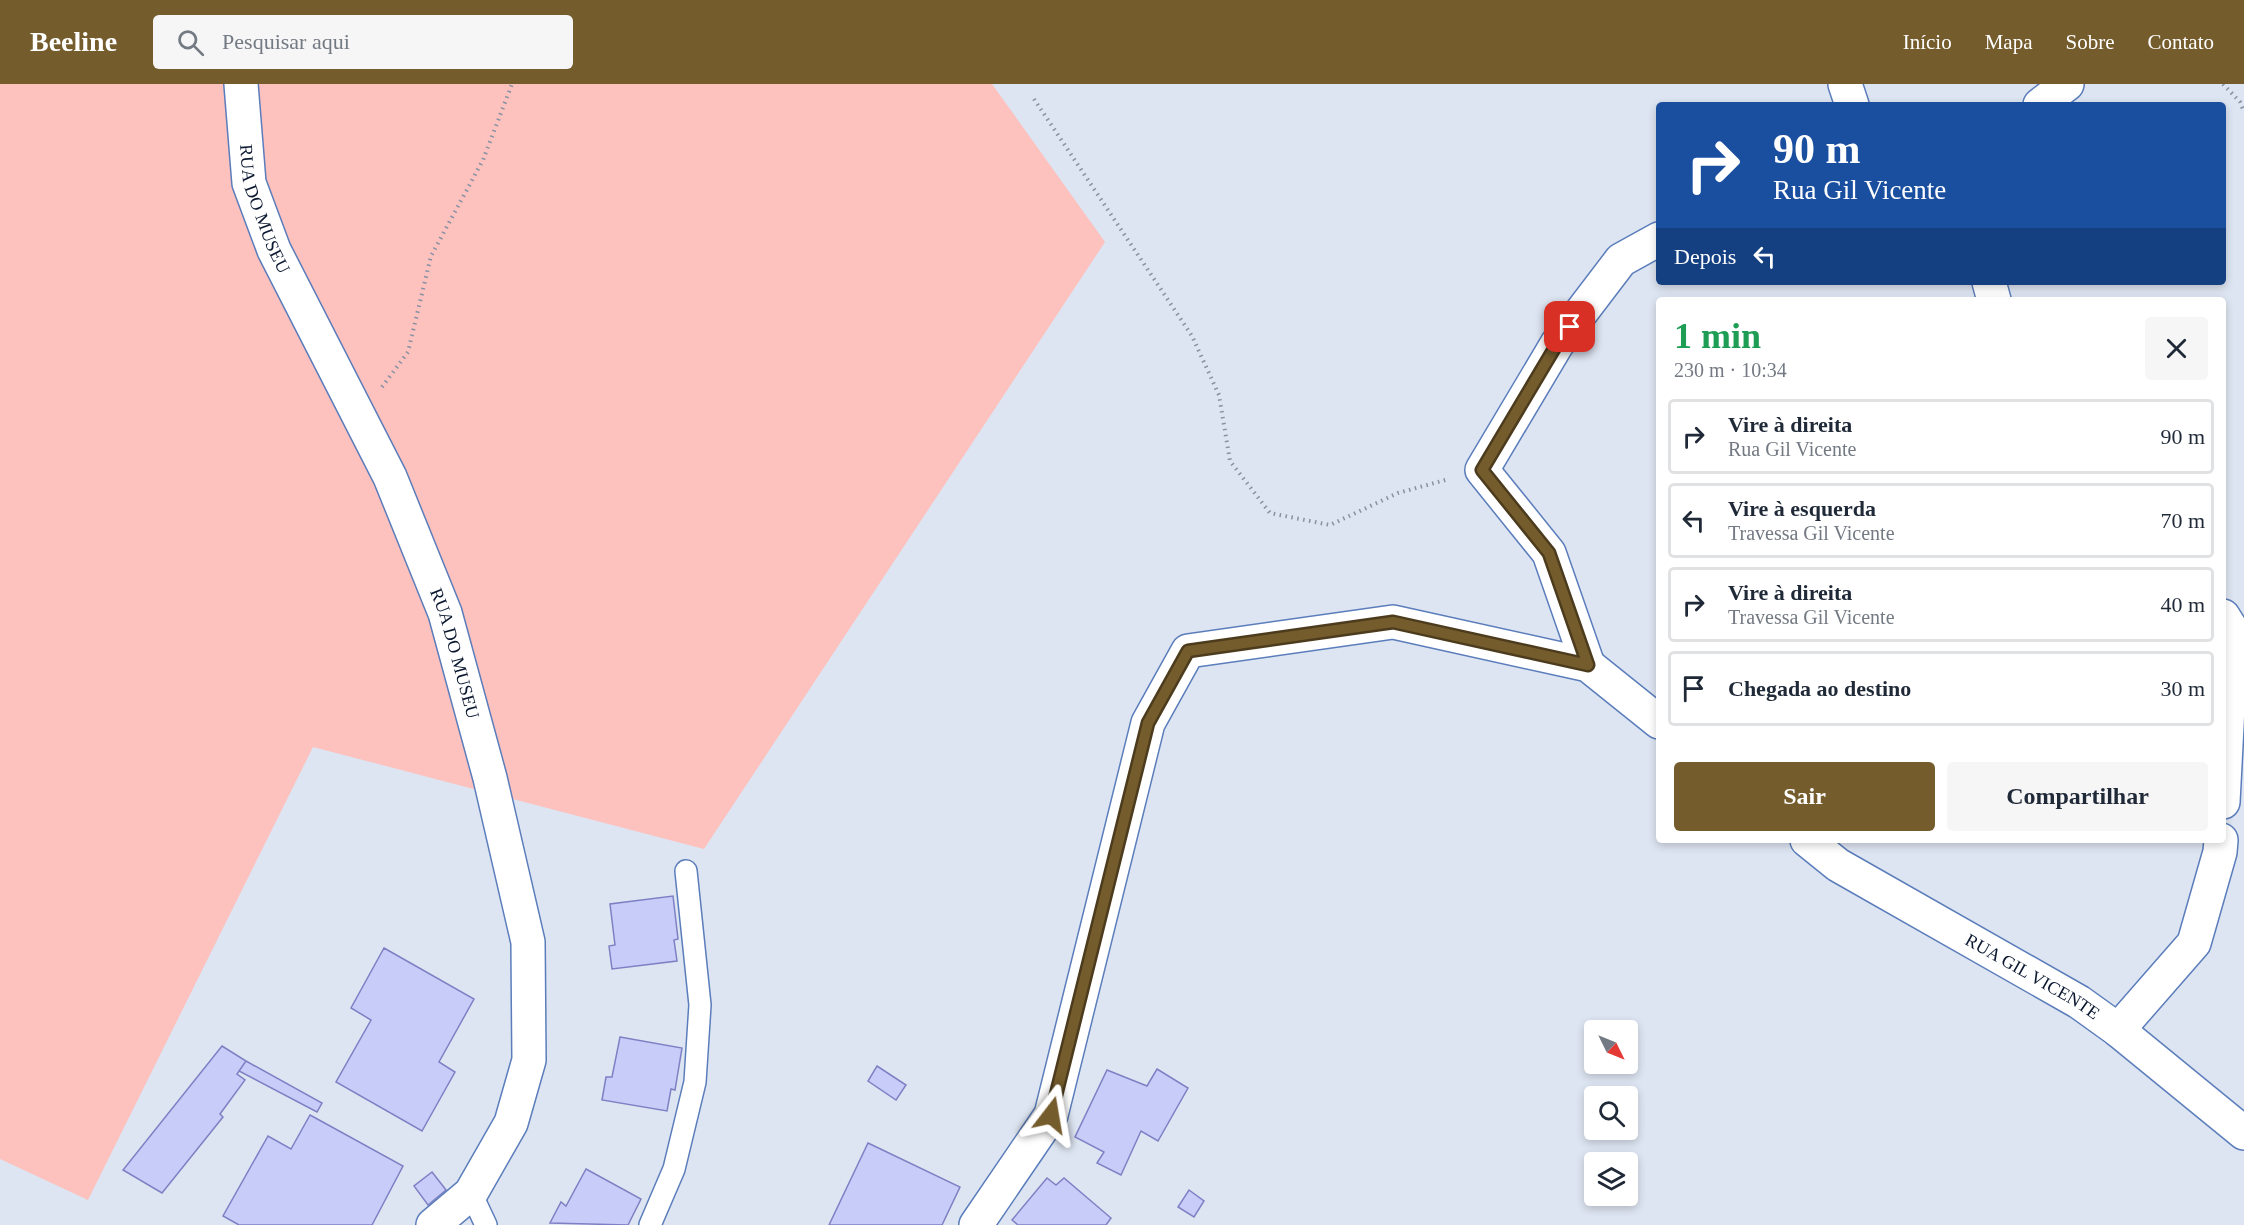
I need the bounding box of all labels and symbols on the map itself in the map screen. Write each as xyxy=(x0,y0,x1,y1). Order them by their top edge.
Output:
street label: RUA DO MUSEU xyxy=(236,143,294,277)
pin xyxy=(1544,301,1595,352)
street label: RUA DO MUSEU xyxy=(426,585,483,721)
street label: RUA GIL VICENTE xyxy=(1962,930,2104,1024)
north arrow xyxy=(1584,1020,1638,1074)
position arrow xyxy=(1019,1083,1083,1147)

